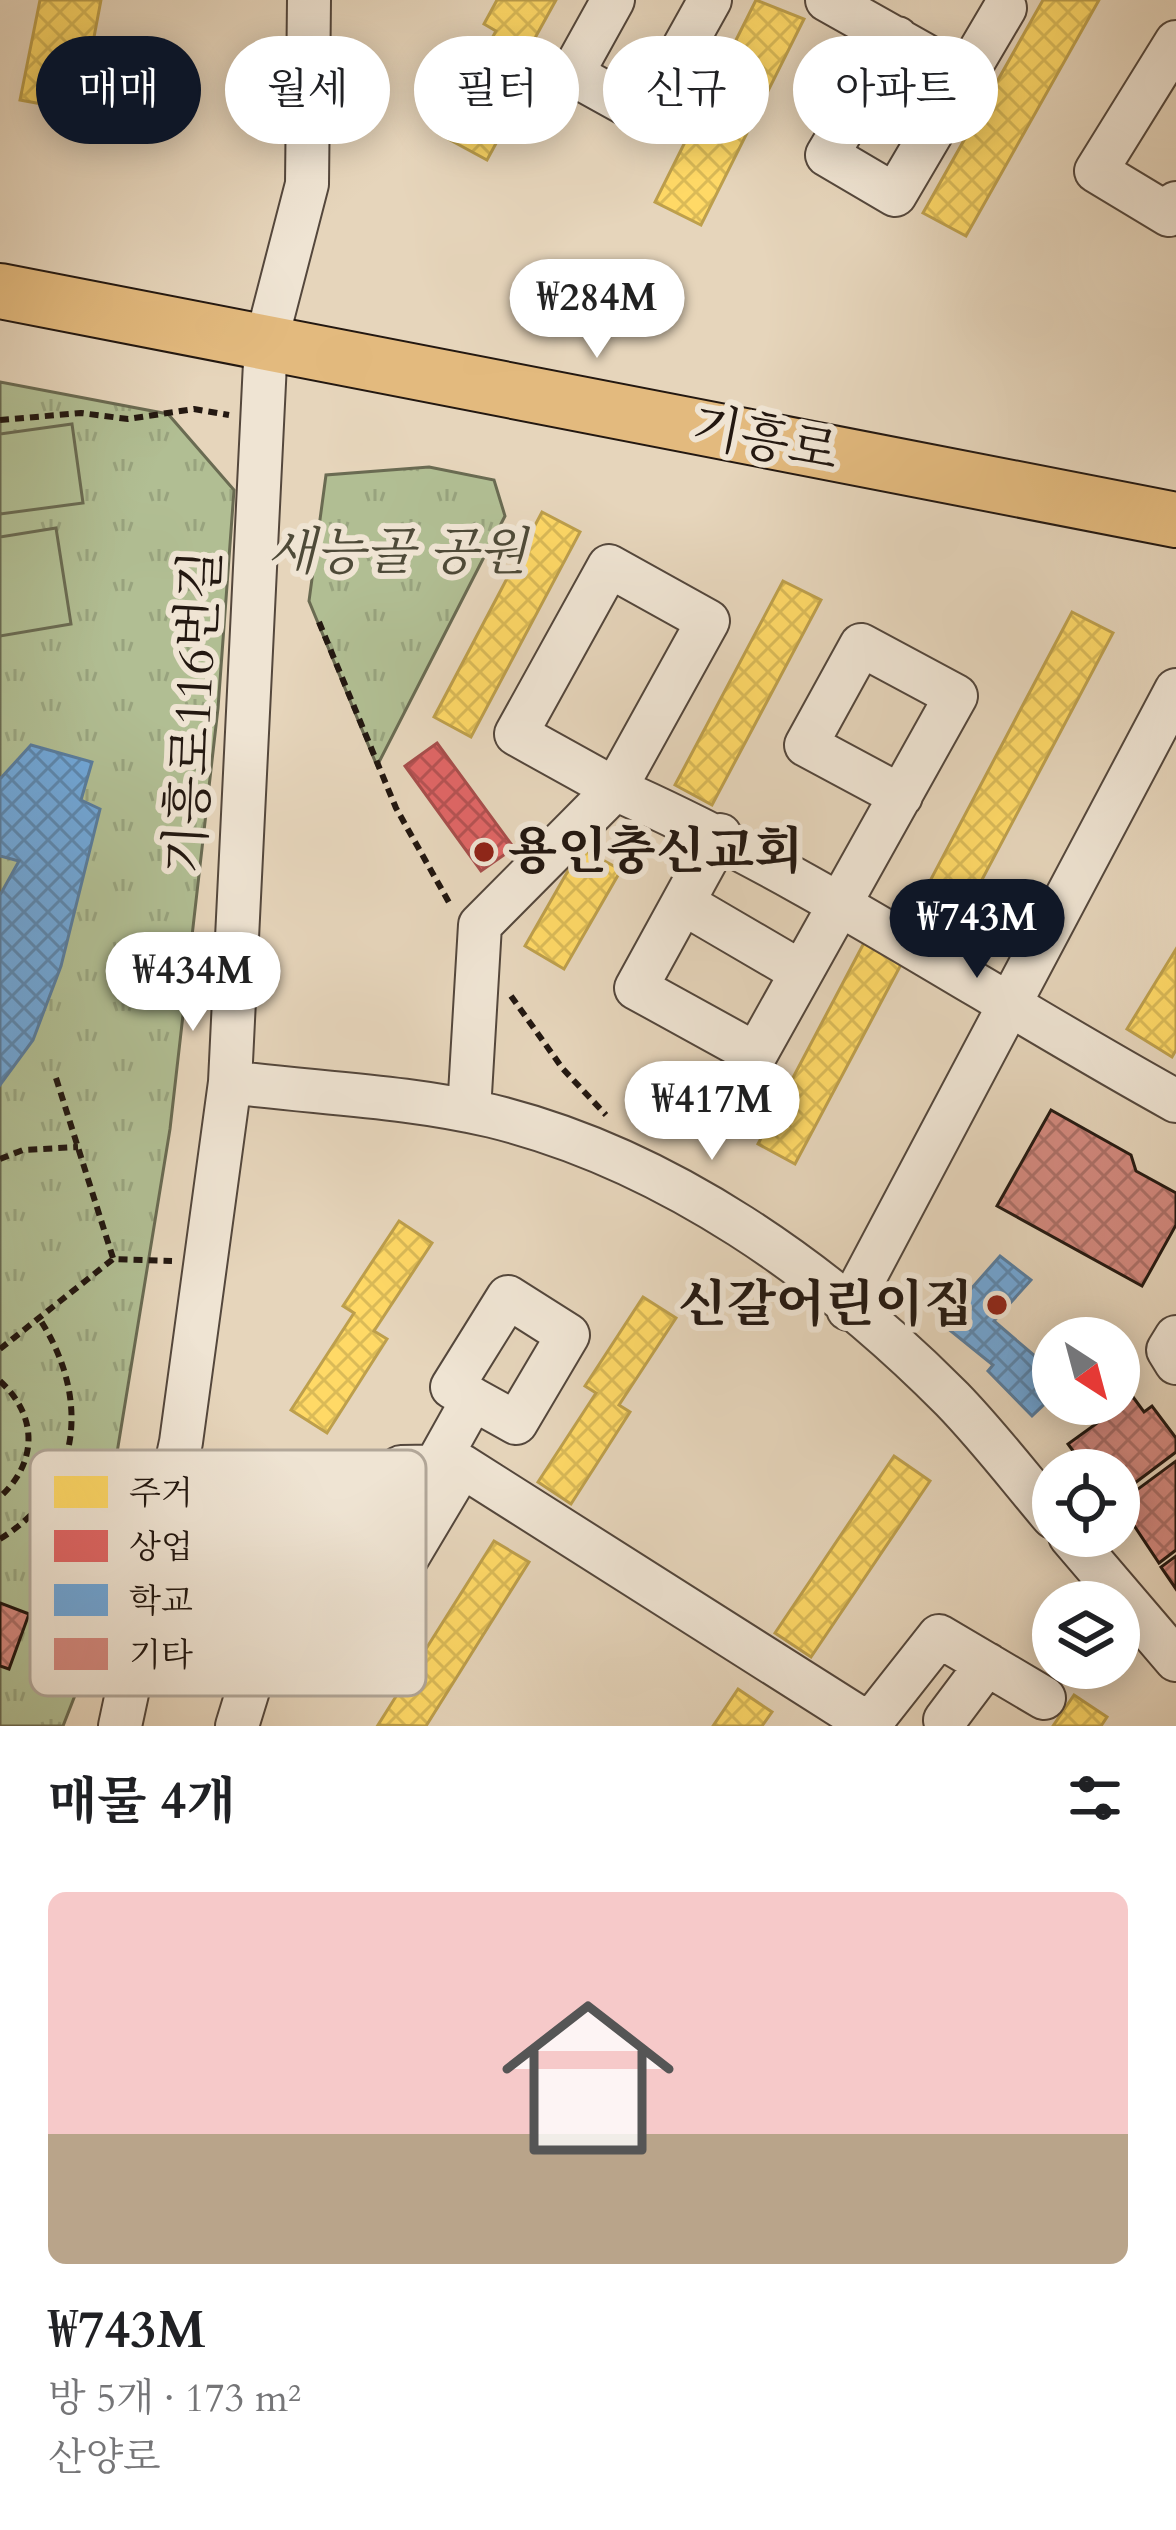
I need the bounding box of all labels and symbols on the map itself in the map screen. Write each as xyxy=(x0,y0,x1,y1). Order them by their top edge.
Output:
pin: ₩284M xyxy=(513,259,681,361)
street label: 기흥로 xyxy=(686,392,844,488)
park label: 새능골 공원 xyxy=(267,518,531,588)
street label: 기흥로116번길 xyxy=(151,548,237,876)
place label: 용인충신교회 xyxy=(508,817,804,887)
marker: 용인충신교회 xyxy=(471,839,497,865)
pin: ₩743M xyxy=(893,879,1061,981)
pin: ₩434M xyxy=(109,932,277,1034)
pin: ₩417M xyxy=(628,1061,796,1163)
place label: 신갈어린이집 xyxy=(677,1270,973,1340)
marker: 신갈어린이집 xyxy=(984,1292,1010,1318)
north arrow xyxy=(1032,1317,1140,1425)
legend xyxy=(30,1450,426,1696)
text: 주거 xyxy=(129,1471,193,1516)
text: 상업 xyxy=(129,1525,193,1570)
text: 학교 xyxy=(129,1579,193,1624)
text: 기타 xyxy=(129,1633,193,1678)

